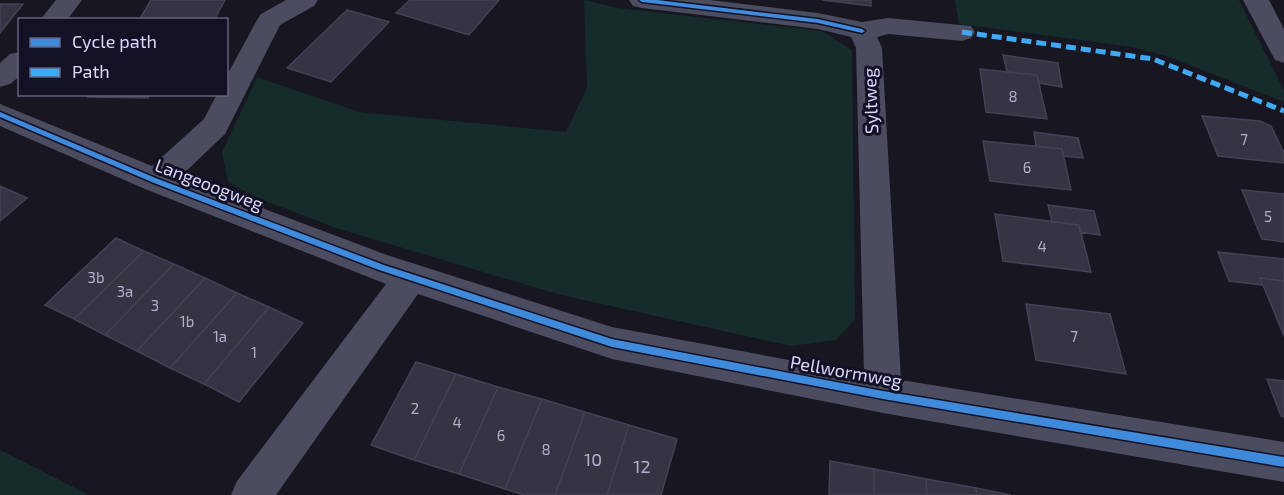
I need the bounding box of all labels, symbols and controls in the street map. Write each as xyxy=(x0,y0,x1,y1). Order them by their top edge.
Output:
legend xyxy=(18,18,228,96)
text: Cycle path xyxy=(72,30,157,52)
text: Path xyxy=(72,60,110,82)
street label: Syltweg xyxy=(858,68,882,134)
house number: 8 xyxy=(1008,87,1018,105)
house number: 7 xyxy=(1240,130,1248,148)
street label: Langeoogweg xyxy=(152,153,267,215)
house number: 6 xyxy=(1023,158,1031,176)
house number: 5 xyxy=(1264,207,1272,225)
house number: 4 xyxy=(1037,237,1047,255)
house number: 3b xyxy=(88,268,104,286)
house number: 3a xyxy=(117,282,133,300)
house number: 3 xyxy=(151,296,159,314)
house number: 1b xyxy=(180,312,194,330)
house number: 1a xyxy=(213,327,227,345)
house number: 7 xyxy=(1070,327,1078,345)
house number: 1 xyxy=(251,343,257,361)
street label: Pellwormweg xyxy=(789,350,904,392)
house number: 2 xyxy=(411,399,419,417)
house number: 4 xyxy=(452,413,462,431)
house number: 6 xyxy=(497,426,505,444)
house number: 8 xyxy=(541,440,551,458)
house number: 10 xyxy=(584,448,602,470)
house number: 12 xyxy=(633,455,651,477)

